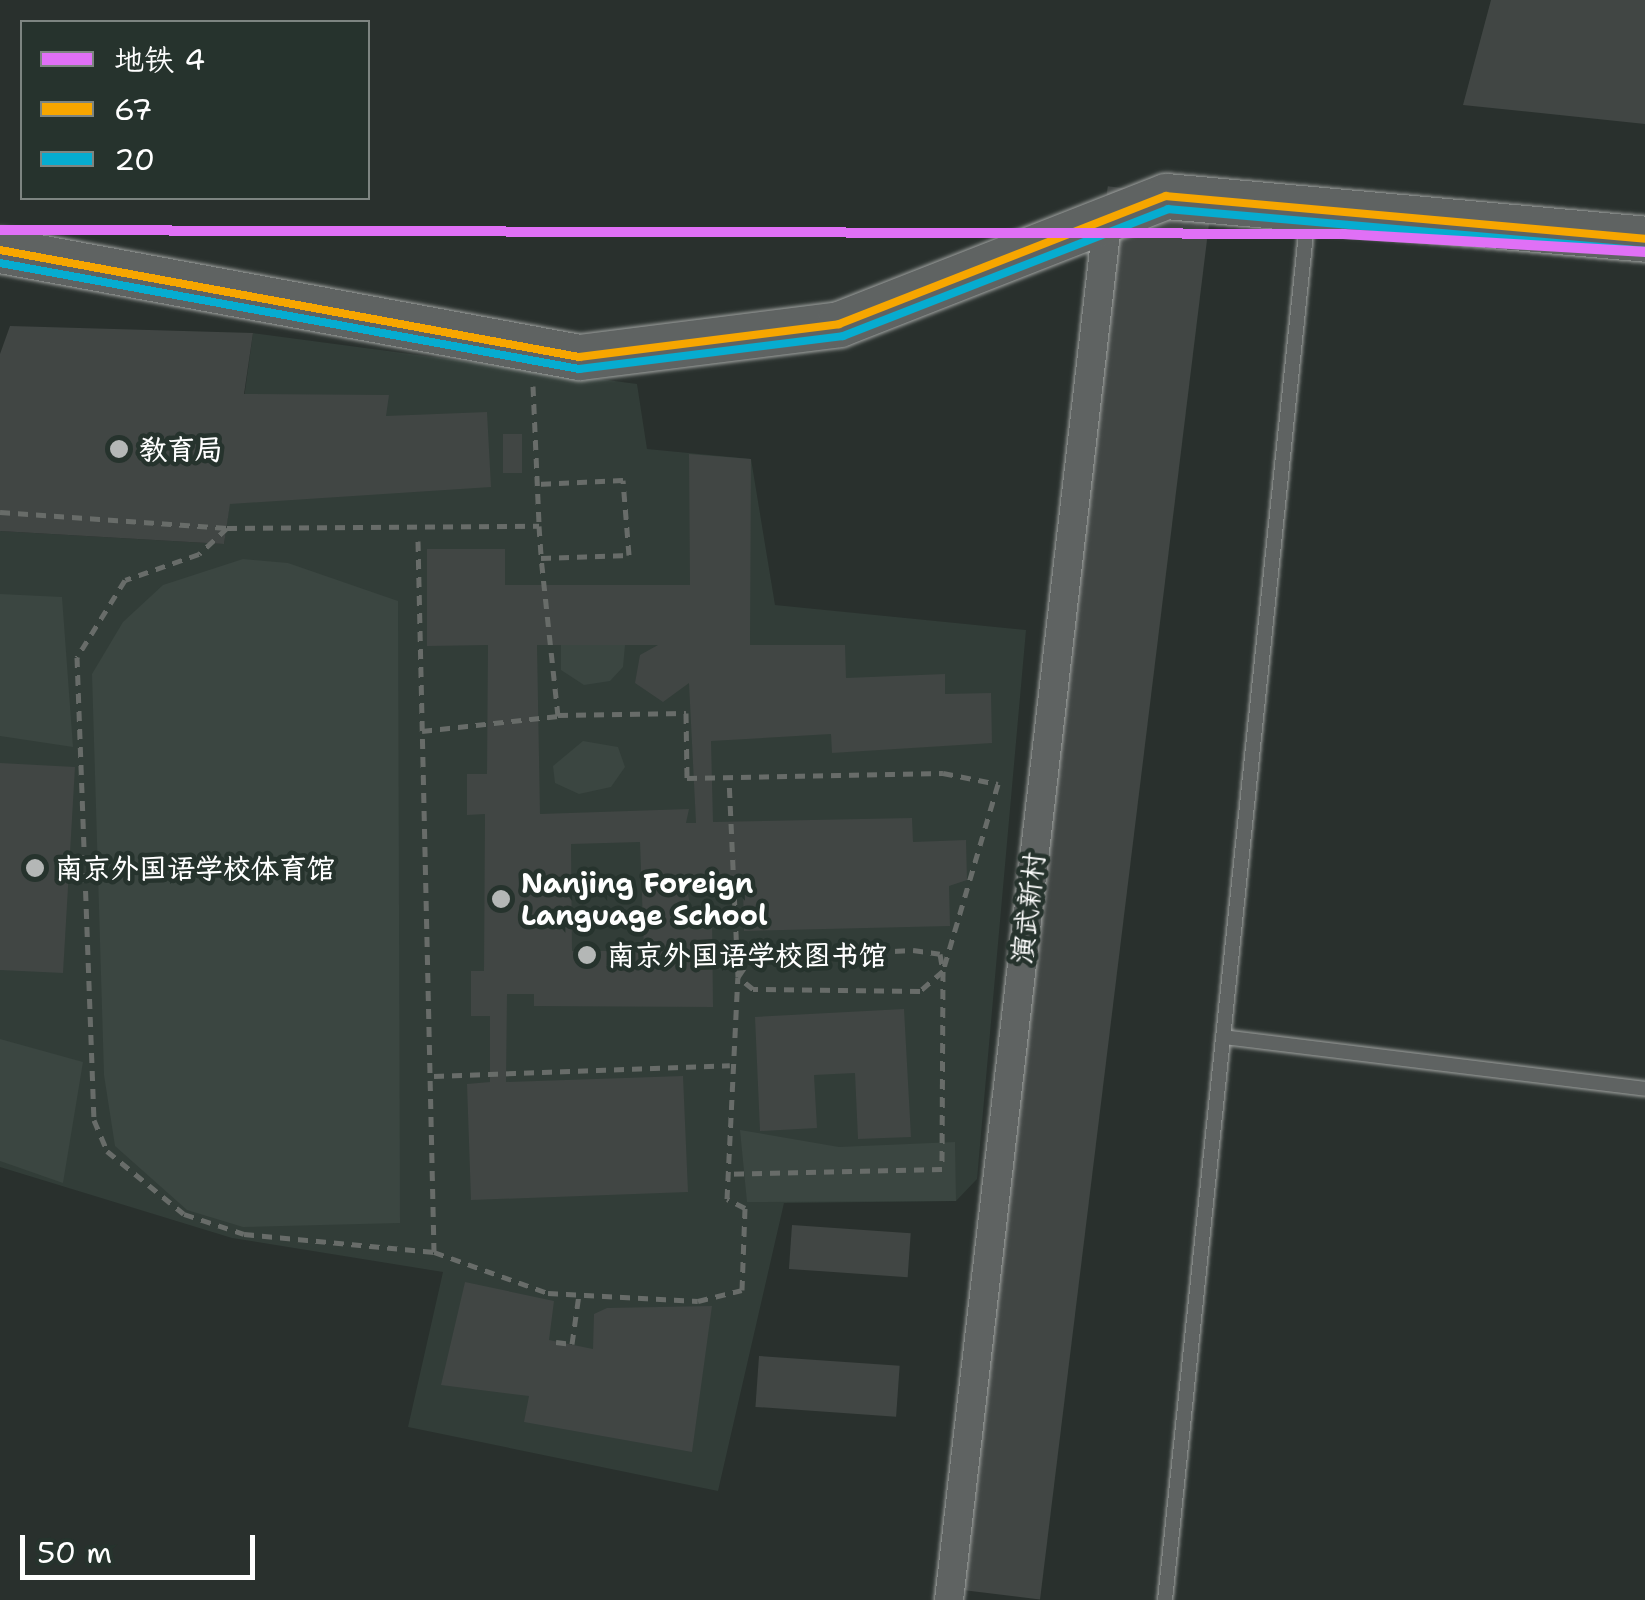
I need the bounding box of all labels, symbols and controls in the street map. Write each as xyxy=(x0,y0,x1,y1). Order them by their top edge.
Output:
legend xyxy=(20,20,370,200)
text: 地铁 4 xyxy=(114,39,205,80)
text: 67 xyxy=(114,89,153,130)
text: 20 xyxy=(114,139,155,180)
place label: 教育局 xyxy=(139,432,223,466)
marker: 教育局 xyxy=(108,438,130,460)
street label: 演武新村 xyxy=(1005,850,1051,966)
place label: 南京外国语学校体育馆 xyxy=(55,851,335,885)
marker: 南京外国语学校体育馆 xyxy=(24,857,46,879)
place label: Nanjing Foreign Language School xyxy=(521,866,768,932)
marker: Nanjing Foreign Language School xyxy=(490,888,512,910)
place label: 南京外国语学校图书馆 xyxy=(607,938,887,972)
marker: 南京外国语学校图书馆 xyxy=(576,944,598,966)
scale bar xyxy=(25,1515,260,1577)
text: 50 m xyxy=(37,1532,112,1573)

